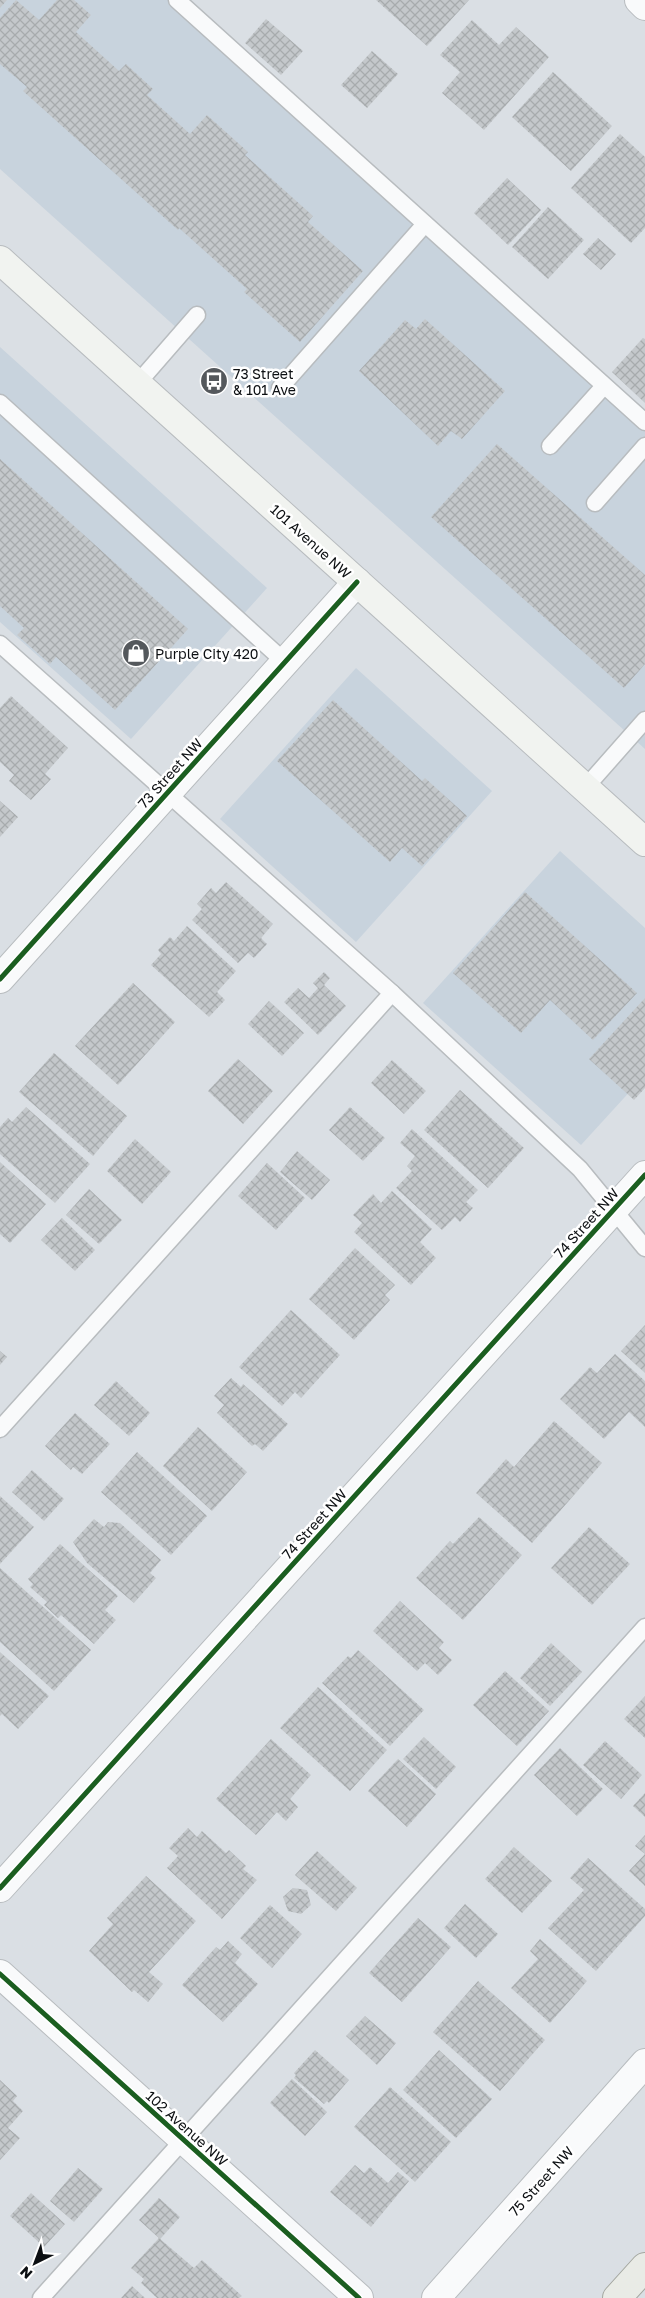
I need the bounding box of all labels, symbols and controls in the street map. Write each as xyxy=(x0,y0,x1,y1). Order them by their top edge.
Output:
place label: 73 Street & 101 Ave xyxy=(233,365,296,398)
bus stop icon: 73 Street & 101 Ave xyxy=(199,366,229,396)
street label: 101 Avenue NW xyxy=(267,500,355,582)
shop icon: Purple City 420 xyxy=(121,638,151,668)
place label: Purple City 420 xyxy=(155,645,259,662)
street label: 73 Street NW xyxy=(134,734,206,811)
street label: 74 Street NW xyxy=(550,1184,622,1262)
street label: 74 Street NW xyxy=(278,1485,350,1563)
street label: 102 Avenue NW xyxy=(143,2087,232,2170)
street label: 75 Street NW xyxy=(505,2142,577,2219)
north arrow xyxy=(10,2238,60,2288)
text: N xyxy=(16,2263,36,2283)

